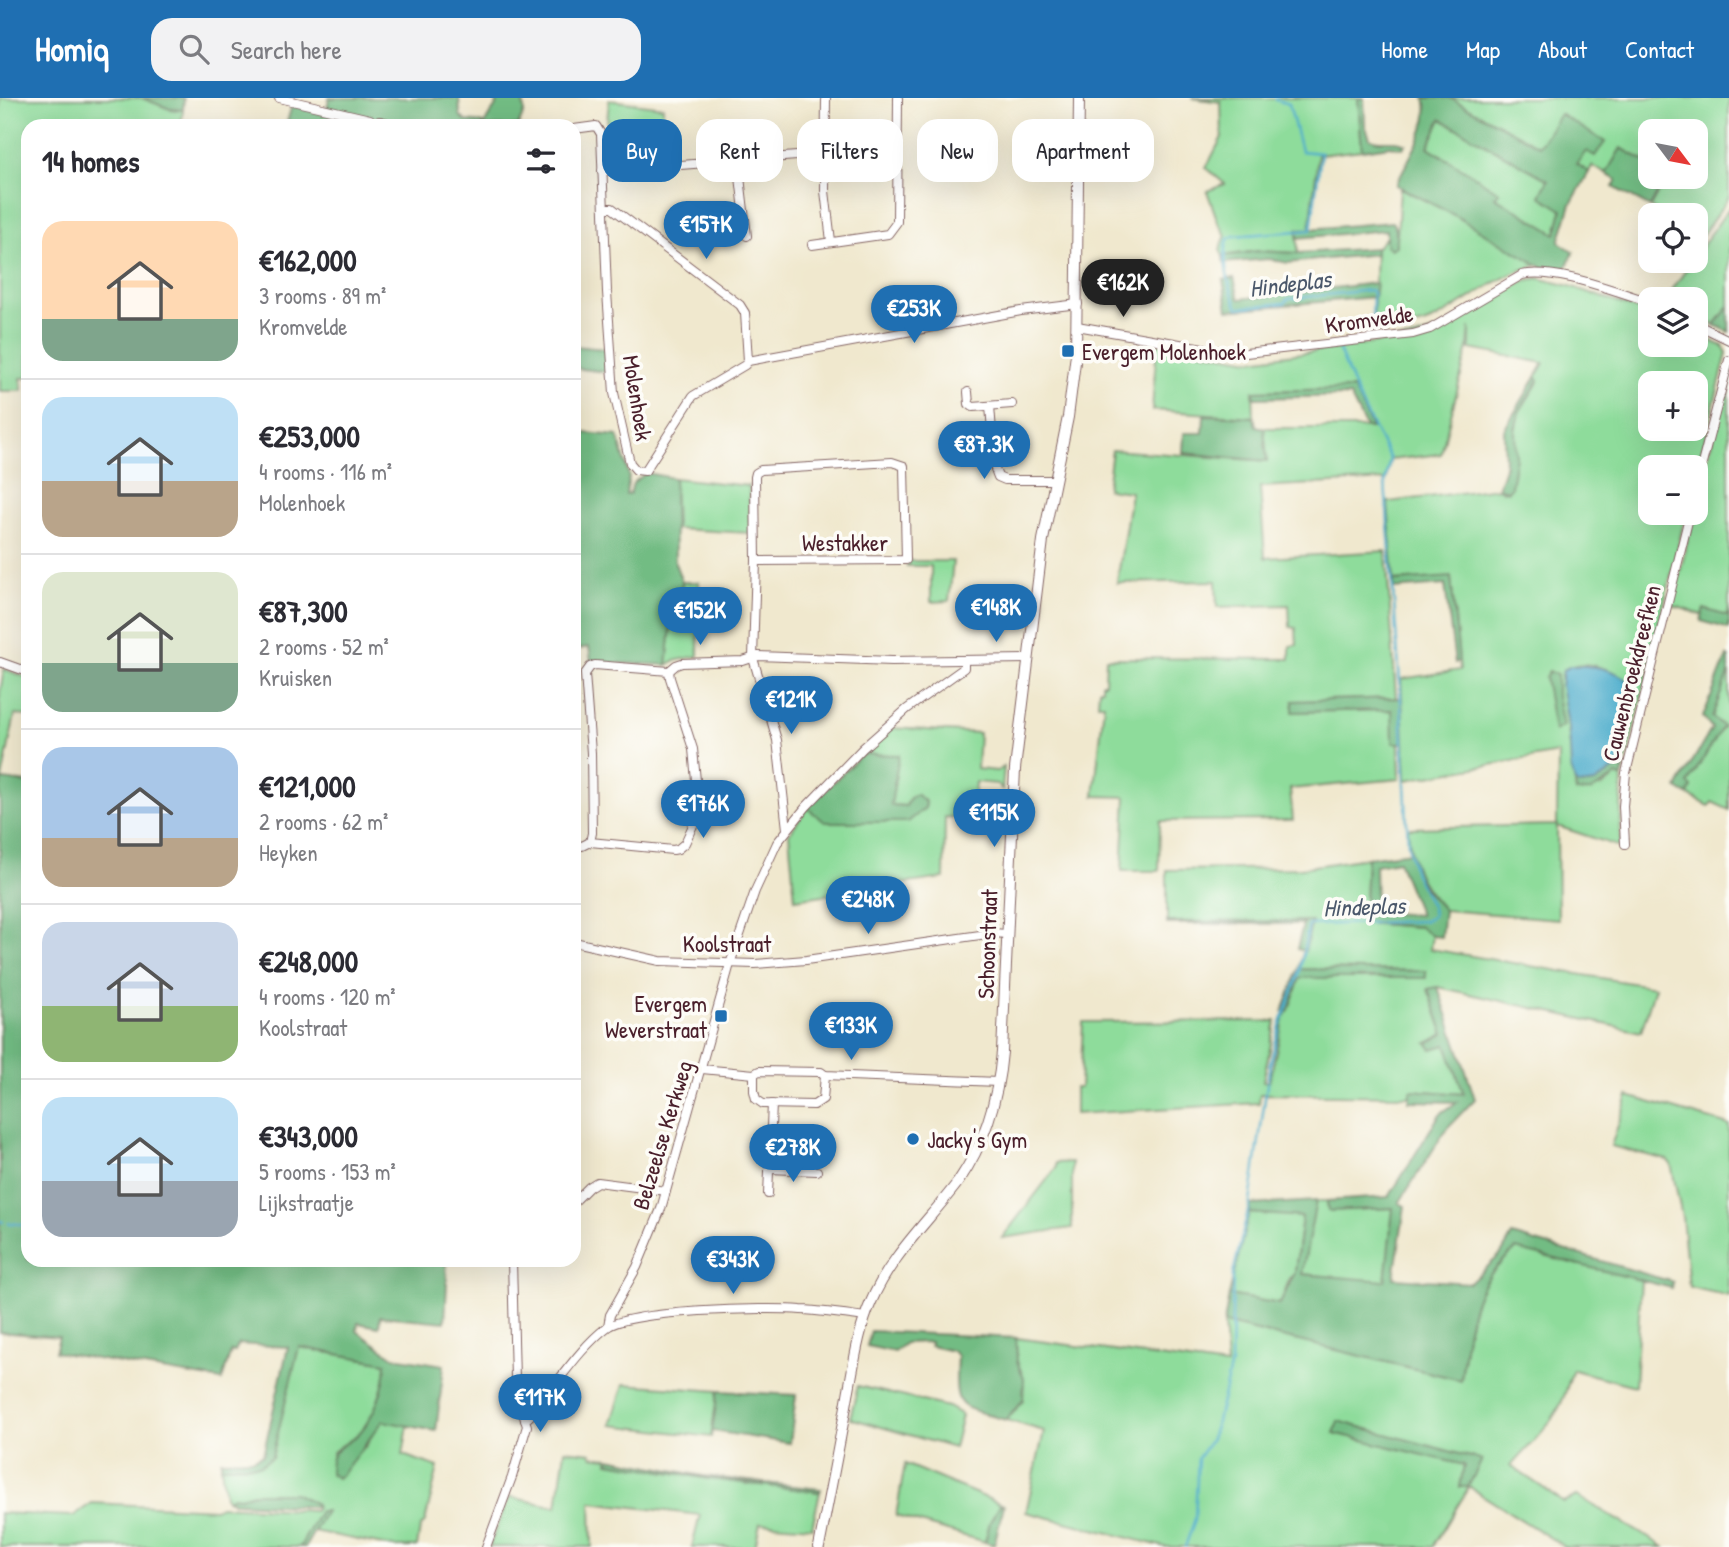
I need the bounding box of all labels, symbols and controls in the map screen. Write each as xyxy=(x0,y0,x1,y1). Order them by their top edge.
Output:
search box xyxy=(151,18,641,81)
text: Homiq xyxy=(35,27,109,71)
icon: search xyxy=(175,30,213,68)
text: Search here xyxy=(231,32,342,67)
text: Home xyxy=(1381,33,1428,65)
text: Map xyxy=(1466,33,1500,65)
text: About xyxy=(1538,33,1587,65)
text: Contact xyxy=(1625,33,1694,65)
chip: Buy xyxy=(602,119,682,182)
chip: Rent xyxy=(696,119,783,182)
chip: Filters xyxy=(797,119,903,182)
chip: New xyxy=(917,119,998,182)
chip: Apartment xyxy=(1012,119,1154,182)
north arrow xyxy=(1638,119,1708,189)
map controls xyxy=(1638,119,1708,525)
text: 14 homes xyxy=(42,141,140,181)
icon: filters xyxy=(522,142,560,180)
pin: €157K xyxy=(657,202,755,261)
button: locate xyxy=(1638,203,1708,273)
text: €157K xyxy=(680,208,732,239)
text: €162,000 xyxy=(259,240,357,280)
icon: home xyxy=(98,249,182,333)
pin: €162K xyxy=(1074,260,1172,319)
water label: Hindeplas xyxy=(1248,262,1335,305)
text: €162K xyxy=(1097,266,1149,297)
text: 3 rooms · 89 m² xyxy=(259,280,386,311)
pin: €253K xyxy=(865,286,963,345)
button: layers xyxy=(1638,287,1708,357)
text: €253K xyxy=(887,292,941,323)
street label: Kromvelde xyxy=(1323,298,1415,340)
text: Kromvelde xyxy=(259,311,347,342)
place label: Evergem Molenhoek xyxy=(1082,336,1246,367)
marker: Evergem Molenhoek xyxy=(1060,343,1076,359)
street label: Molenhoek xyxy=(616,353,660,443)
button: + xyxy=(1638,371,1708,441)
text: €253,000 xyxy=(259,416,360,456)
pin: €87.3K xyxy=(927,422,1041,481)
icon: home xyxy=(98,425,182,509)
text: €87.3K xyxy=(954,428,1014,459)
button: − xyxy=(1638,455,1708,525)
text: 4 rooms · 116 m² xyxy=(259,456,392,487)
text: Molenhoek xyxy=(259,487,345,518)
street label: Westakker xyxy=(802,527,888,558)
street label: Cauwenbroekdreefken xyxy=(1594,582,1668,764)
pin: €148K xyxy=(947,584,1045,644)
pin: €152K xyxy=(651,588,749,647)
text: €87,300 xyxy=(259,591,348,631)
text: €148K xyxy=(971,591,1021,622)
text: €152K xyxy=(674,594,726,625)
icon: home xyxy=(98,600,182,684)
text: 2 rooms · 52 m² xyxy=(259,631,389,662)
text: Kruisken xyxy=(259,662,332,693)
pin: €121K xyxy=(742,676,840,736)
text: €121K xyxy=(766,683,816,714)
text: €121,000 xyxy=(259,766,356,806)
icon: home xyxy=(98,775,182,859)
pin: €176K xyxy=(654,780,752,840)
text: €176K xyxy=(677,787,729,818)
pin: €115K xyxy=(945,790,1043,849)
text: €115K xyxy=(969,796,1019,827)
text: 2 rooms · 62 m² xyxy=(259,806,388,837)
text: Heyken xyxy=(259,837,318,868)
pin: €248K xyxy=(819,876,917,936)
text: €248K xyxy=(842,883,894,914)
street label: Schoonstraat xyxy=(970,888,1004,999)
water label: Hindeplas xyxy=(1323,888,1408,924)
street label: Koolstraat xyxy=(683,928,772,959)
text: €248,000 xyxy=(259,941,358,981)
icon: home xyxy=(98,950,182,1034)
text: 4 rooms · 120 m² xyxy=(259,981,396,1012)
place label: Evergem Weverstraat xyxy=(605,988,708,1045)
pin: €133K xyxy=(802,1002,900,1062)
marker: Evergem Weverstraat xyxy=(713,1008,729,1024)
text: €133K xyxy=(825,1009,877,1040)
text: Koolstraat xyxy=(259,1012,347,1043)
street label: Belzeelse Kerkweg xyxy=(625,1057,699,1213)
text: €343,000 xyxy=(259,1116,358,1156)
pin: €278K xyxy=(744,1124,842,1184)
place label: Jacky's Gym xyxy=(927,1124,1027,1155)
icon: home xyxy=(98,1125,182,1209)
text: €278K xyxy=(765,1131,821,1162)
marker: Jacky's Gym xyxy=(905,1131,921,1147)
text: 5 rooms · 153 m² xyxy=(259,1156,396,1187)
text: Lijkstraatje xyxy=(259,1187,354,1218)
pin: €343K xyxy=(684,1236,782,1296)
text: €343K xyxy=(707,1243,759,1274)
pin: €117K xyxy=(491,1374,589,1434)
text: €117K xyxy=(514,1381,566,1412)

